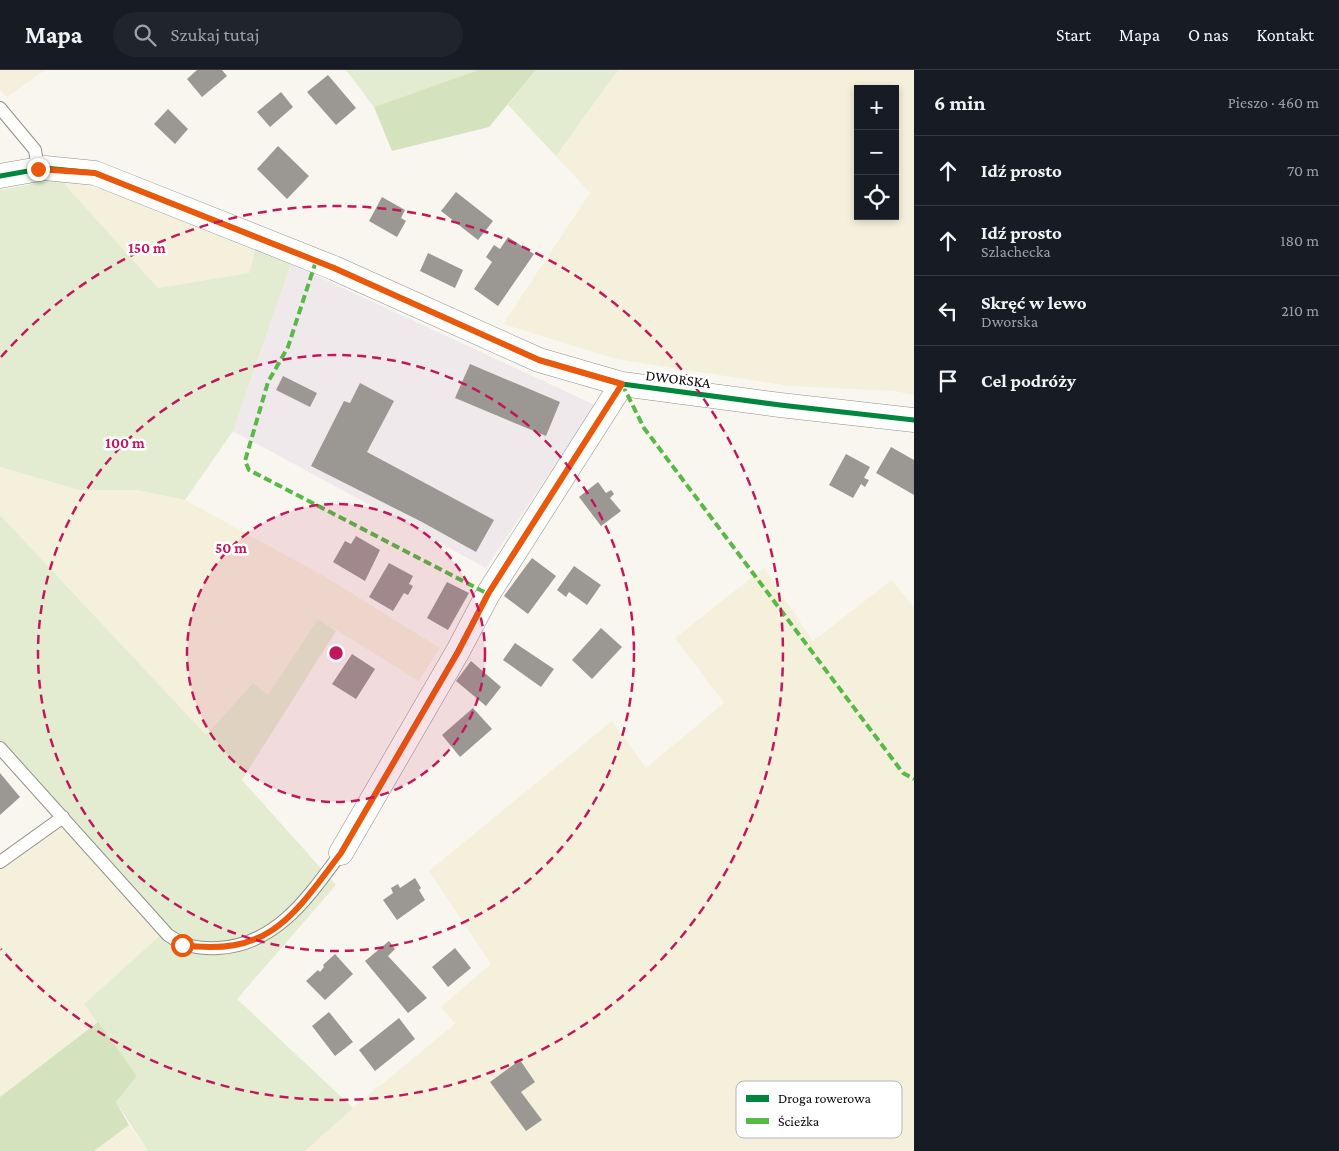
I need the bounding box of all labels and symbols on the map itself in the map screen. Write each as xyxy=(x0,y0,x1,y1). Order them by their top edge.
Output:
route end xyxy=(27,158,50,181)
text: 150 m xyxy=(128,240,166,256)
street label: DWORSKA xyxy=(645,367,712,391)
text: 100 m xyxy=(105,435,145,451)
text: 50 m xyxy=(215,540,247,556)
centre of rings xyxy=(327,644,345,662)
route start xyxy=(171,934,194,957)
legend xyxy=(736,1081,902,1138)
text: Droga rowerowa xyxy=(778,1090,871,1106)
text: Ścieżka xyxy=(778,1113,820,1129)

